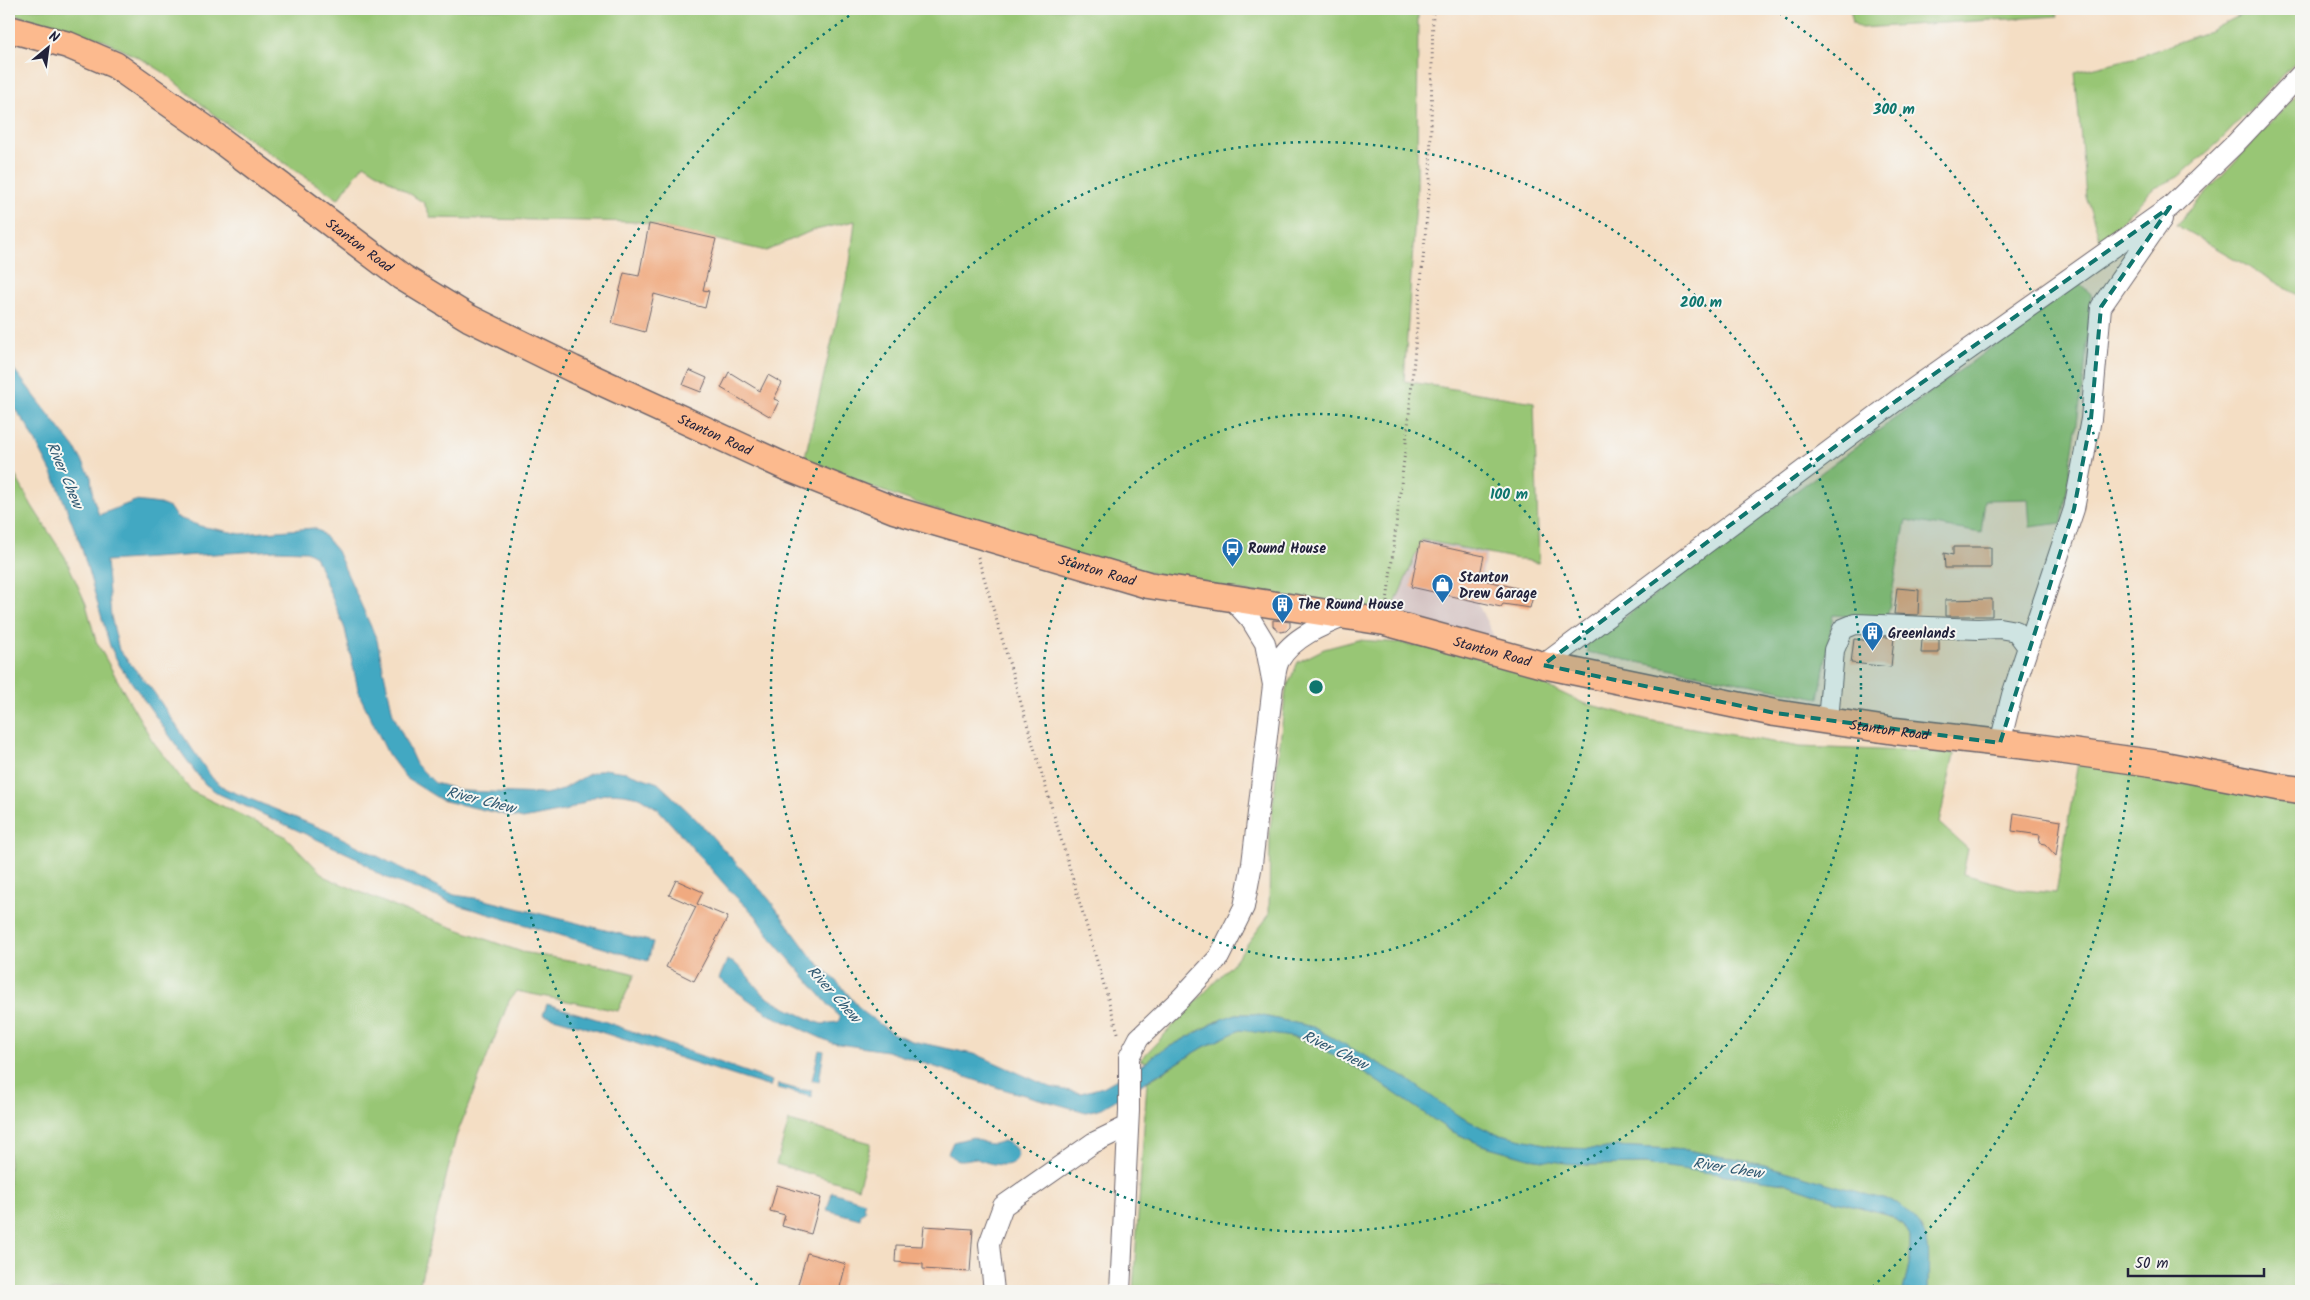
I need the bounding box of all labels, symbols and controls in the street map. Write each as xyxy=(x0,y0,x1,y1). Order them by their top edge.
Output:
north arrow xyxy=(22,22,72,72)
text: N xyxy=(45,26,63,49)
text: 300 m xyxy=(1872,98,1915,122)
street label: Stanton Road xyxy=(321,213,398,279)
text: 200 m xyxy=(1680,291,1722,315)
street label: Stanton Road xyxy=(674,409,757,462)
water label: River Chew xyxy=(39,438,90,514)
text: 100 m xyxy=(1490,483,1528,507)
bus stop icon: Round House xyxy=(1220,536,1244,567)
place label: Round House xyxy=(1248,538,1326,560)
street label: Stanton Road xyxy=(1055,549,1139,593)
place label: Stanton Drew Garage xyxy=(1459,567,1537,605)
shop icon: Stanton Drew Garage xyxy=(1431,573,1455,604)
building icon: The Round House xyxy=(1270,592,1294,623)
place label: The Round House xyxy=(1298,594,1404,616)
building icon: Greenlands xyxy=(1860,621,1884,652)
place label: Greenlands xyxy=(1888,623,1956,645)
street label: Stanton Road xyxy=(1451,631,1534,674)
centre of rings xyxy=(1307,678,1325,696)
street label: Stanton Road xyxy=(1848,714,1931,747)
water label: River Chew xyxy=(444,781,520,822)
water label: River Chew xyxy=(801,961,867,1030)
water label: River Chew xyxy=(1298,1025,1373,1078)
water label: River Chew xyxy=(1691,1152,1766,1187)
scale bar xyxy=(2128,1245,2264,1277)
text: 50 m xyxy=(2135,1252,2169,1276)

